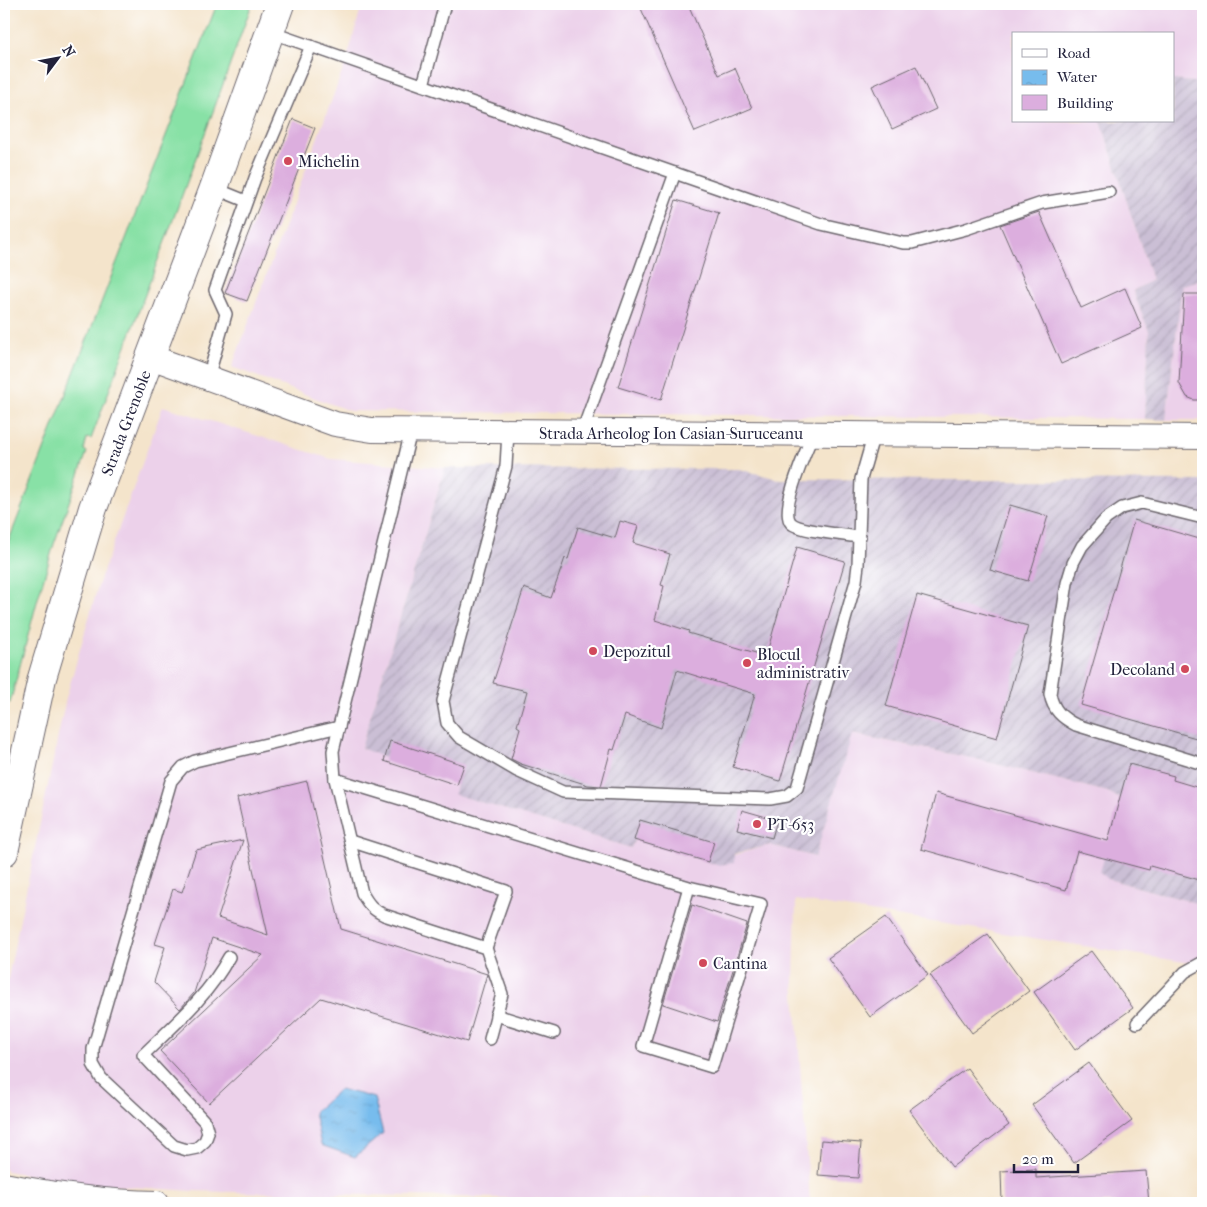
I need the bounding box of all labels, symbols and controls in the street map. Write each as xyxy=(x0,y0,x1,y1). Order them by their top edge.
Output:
north arrow xyxy=(32,32,82,82)
legend xyxy=(1012,32,1174,122)
text: N xyxy=(59,42,79,61)
text: Road xyxy=(1057,44,1091,62)
text: Water xyxy=(1056,68,1097,86)
text: Building xyxy=(1057,94,1114,112)
place label: Michelin xyxy=(298,152,360,171)
marker: Michelin xyxy=(282,155,294,167)
street label: Strada Grenoble xyxy=(97,368,155,478)
street label: Strada Arheolog Ion Casian-Suruceanu xyxy=(539,424,803,443)
place label: Depozitul xyxy=(603,642,671,661)
marker: Depozitul xyxy=(587,645,599,657)
place label: Blocul administrativ xyxy=(757,645,850,682)
marker: Blocul administrativ xyxy=(741,657,753,669)
place label: Decoland xyxy=(1110,660,1175,679)
marker: Decoland xyxy=(1179,663,1191,675)
place label: PT-653 xyxy=(767,815,814,834)
marker: PT-653 xyxy=(751,818,763,830)
place label: Cantina xyxy=(713,954,768,973)
marker: Cantina xyxy=(697,957,709,969)
scale bar xyxy=(1014,1142,1078,1174)
text: 20 m xyxy=(1022,1150,1054,1168)

